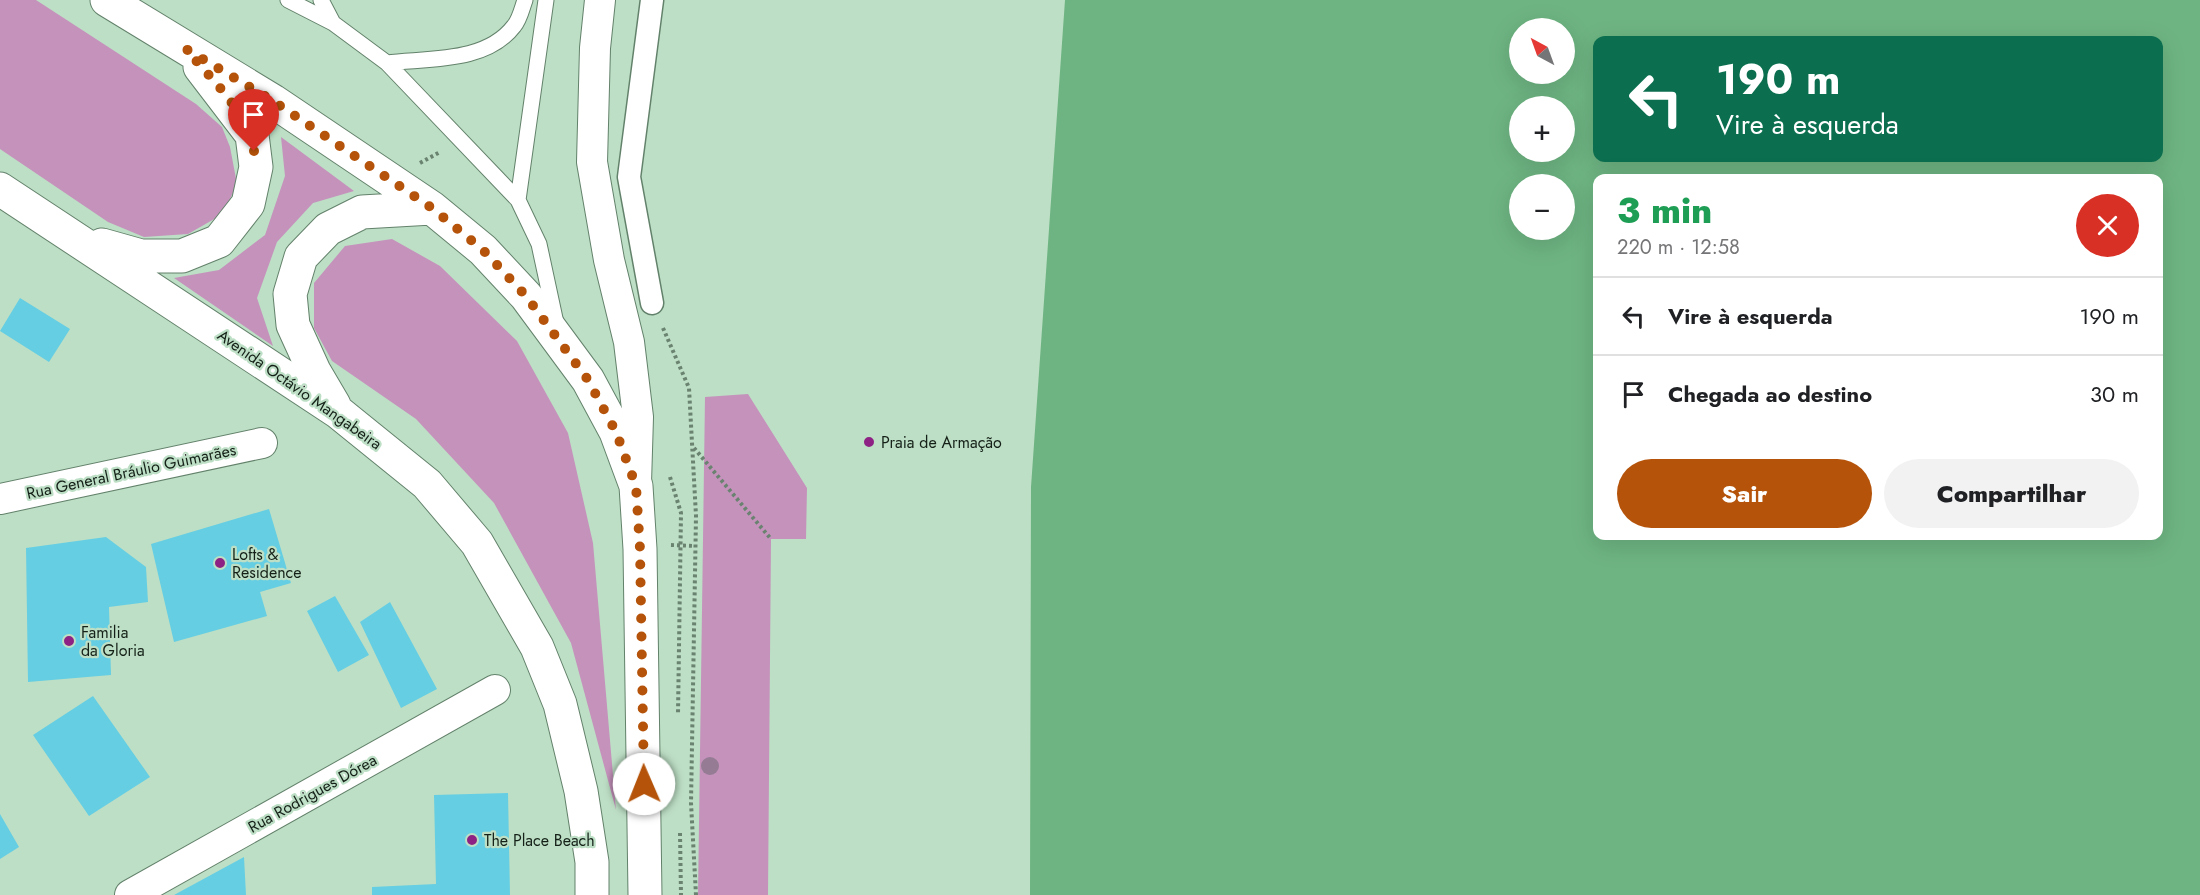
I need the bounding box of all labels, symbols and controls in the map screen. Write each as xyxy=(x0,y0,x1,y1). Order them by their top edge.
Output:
north arrow xyxy=(1509,18,1575,84)
map controls xyxy=(1509,18,1575,240)
text: 190 m xyxy=(1716,49,1840,110)
icon: left xyxy=(1617,60,1695,138)
pin xyxy=(228,89,279,151)
button: + xyxy=(1509,96,1575,162)
icon: arrive xyxy=(237,98,270,131)
text: Vire à esquerda xyxy=(1716,105,1899,144)
button: − xyxy=(1509,174,1575,240)
text: 3 min xyxy=(1617,184,1712,236)
button: close xyxy=(2076,194,2139,257)
text: 220 m · 12:58 xyxy=(1617,233,1740,262)
icon: left xyxy=(1617,300,1650,333)
text: Vire à esquerda xyxy=(1668,300,1833,332)
text: 190 m xyxy=(2079,300,2139,332)
street label: Avenida Octávio Mangabeira xyxy=(213,324,387,455)
icon: arrive xyxy=(1617,378,1650,411)
text: Chegada ao destino xyxy=(1668,378,1872,410)
text: 30 m xyxy=(2090,378,2139,410)
place label: Praia de Armação xyxy=(881,431,1002,454)
marker: Praia de Armação xyxy=(862,435,876,449)
street label: Rua General Bráulio Guimarães xyxy=(24,438,238,505)
button: Sair xyxy=(1617,459,1872,528)
button: Compartilhar xyxy=(1884,459,2139,528)
place label: Lofts & Residence xyxy=(232,543,301,584)
marker: Lofts & Residence xyxy=(213,556,227,570)
place label: Familia da Gloria xyxy=(81,621,145,662)
marker: Familia da Gloria xyxy=(62,634,76,648)
street label: Rua Rodrigues Dórea xyxy=(244,748,381,838)
position arrow xyxy=(612,752,676,816)
place label: The Place Beach xyxy=(484,829,595,852)
marker: The Place Beach xyxy=(465,833,479,847)

